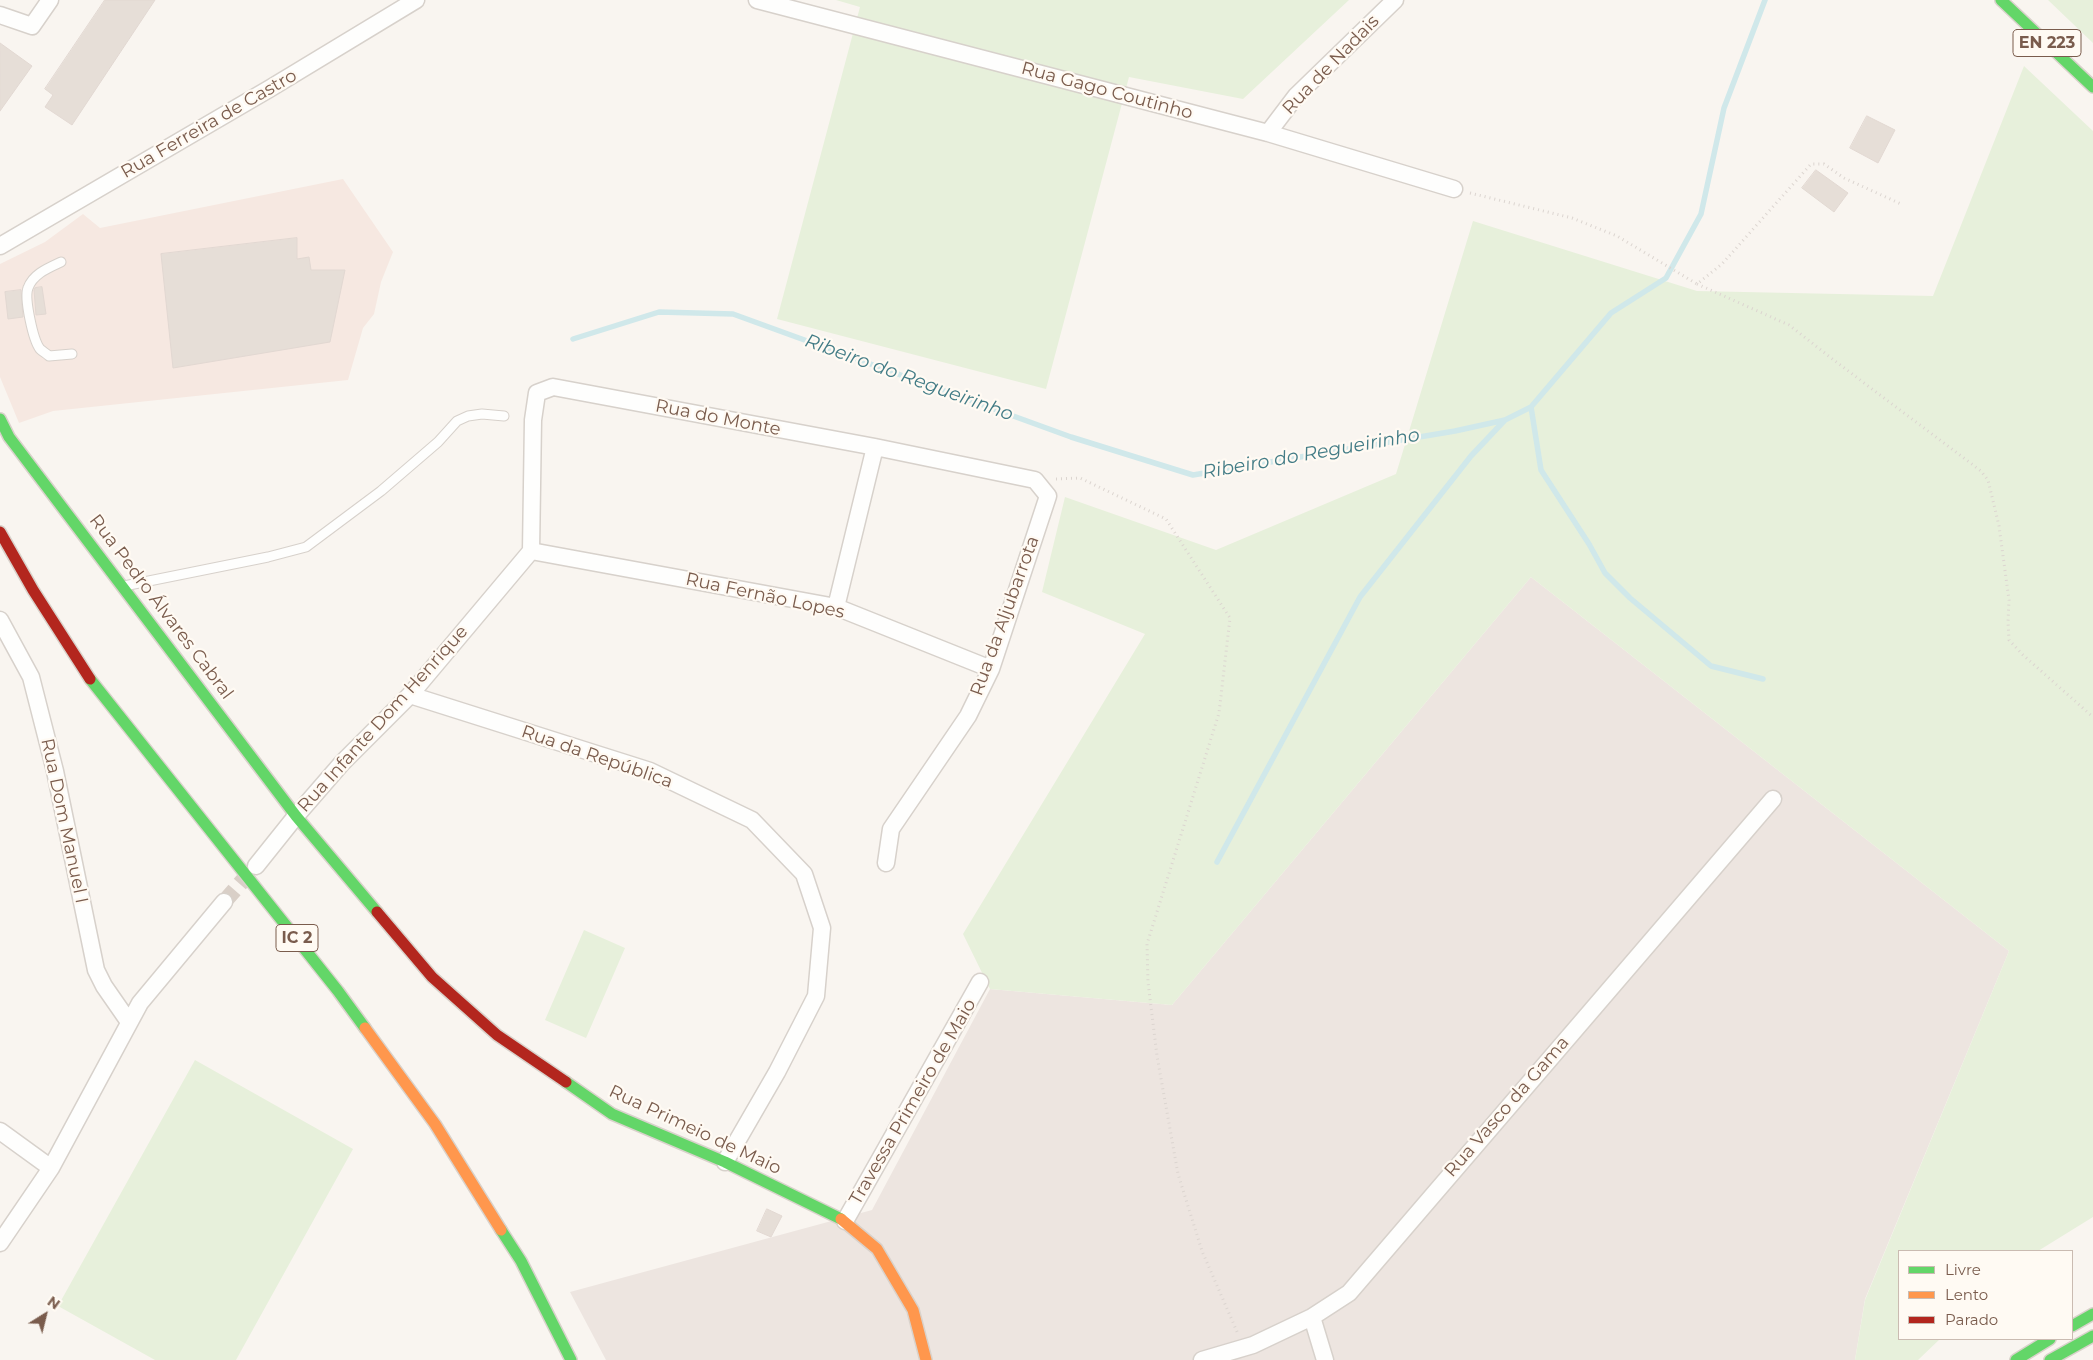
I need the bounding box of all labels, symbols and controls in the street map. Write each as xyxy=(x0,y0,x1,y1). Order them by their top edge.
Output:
street label: Rua de Nadais xyxy=(1278,11,1384,119)
road number: EN 223 xyxy=(2013,29,2081,56)
street label: Rua Gago Coutinho xyxy=(1019,58,1195,124)
street label: Rua Ferreira de Castro xyxy=(117,65,301,183)
water label: Ribeiro do Regueirinho xyxy=(802,330,1016,426)
street label: Rua do Monte xyxy=(654,395,782,441)
water label: Ribeiro do Regueirinho xyxy=(1201,424,1421,484)
street label: Rua Pedro Álvares Cabral xyxy=(84,510,238,704)
street label: Rua da Aljubarrota xyxy=(966,533,1044,699)
street label: Rua Fernão Lopes xyxy=(684,569,846,623)
street label: Rua Infante Dom Henrique xyxy=(293,621,473,817)
street label: Rua da República xyxy=(518,721,676,793)
street label: Rua Dom Manuel I xyxy=(36,736,92,906)
road number: IC 2 xyxy=(276,924,318,951)
street label: Travessa Primeiro de Maio xyxy=(845,995,981,1209)
street label: Rua Vasco da Gama xyxy=(1440,1032,1574,1182)
street label: Rua Primeio de Maio xyxy=(606,1081,784,1179)
legend xyxy=(1898,1250,2073,1340)
text: Livre xyxy=(1945,1260,1981,1279)
text: Lento xyxy=(1945,1285,1988,1304)
north arrow xyxy=(20,1290,70,1340)
text: N xyxy=(44,1292,64,1313)
text: Parado xyxy=(1945,1310,1998,1329)

